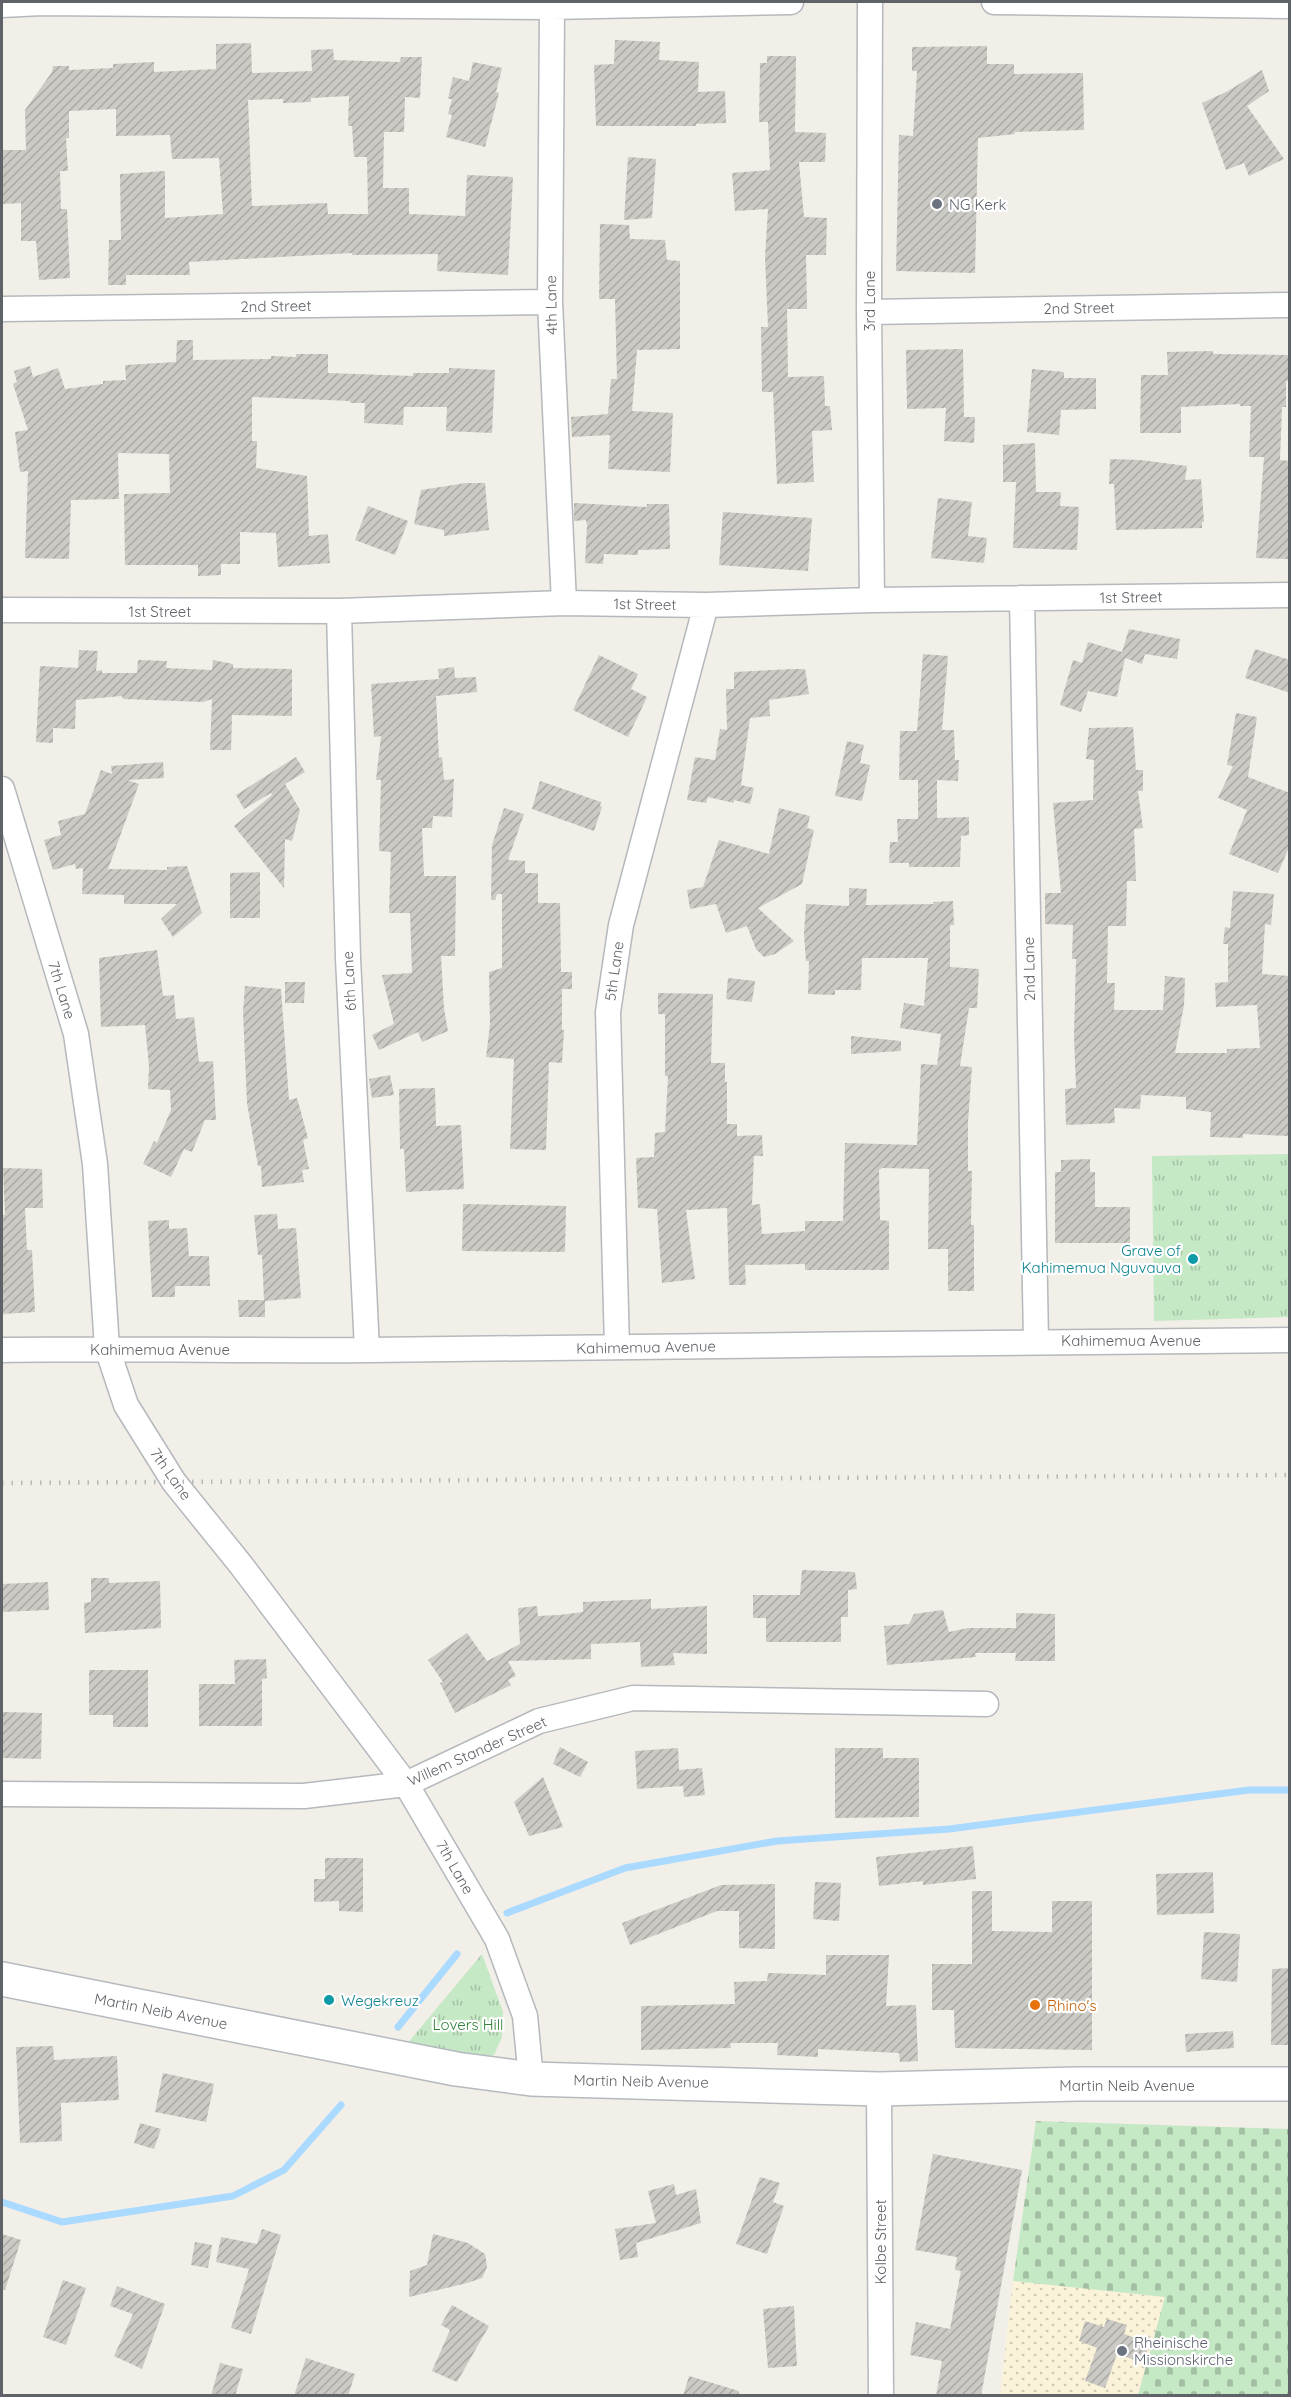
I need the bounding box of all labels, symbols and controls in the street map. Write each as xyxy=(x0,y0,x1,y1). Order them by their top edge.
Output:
place label: NG Kerk xyxy=(949,195,1007,214)
marker: NG Kerk xyxy=(930,197,944,211)
street label: 3rd Lane xyxy=(860,271,879,331)
street label: 4th Lane xyxy=(541,275,561,335)
street label: 2nd Street xyxy=(240,296,312,316)
street label: 2nd Street xyxy=(1043,298,1115,318)
street label: 1st Street xyxy=(1099,587,1163,607)
street label: 1st Street xyxy=(613,594,677,614)
street label: 1st Street xyxy=(129,602,191,621)
street label: 2nd Lane xyxy=(1019,937,1039,1001)
street label: 5th Lane xyxy=(600,940,628,1002)
street label: 6th Lane xyxy=(338,951,360,1011)
street label: 7th Lane xyxy=(44,959,80,1021)
place label: Grave of Kahimemua Nguvauva xyxy=(1021,1241,1182,1277)
marker: Grave of Kahimemua Nguvauva xyxy=(1186,1252,1200,1266)
street label: Kahimemua Avenue xyxy=(1061,1331,1201,1350)
street label: Kahimemua Avenue xyxy=(576,1336,716,1358)
street label: Kahimemua Avenue xyxy=(90,1340,230,1359)
street label: 7th Lane xyxy=(146,1444,196,1504)
street label: Willem Stander Street xyxy=(404,1712,550,1790)
street label: 7th Lane xyxy=(432,1836,478,1898)
street label: Martin Neib Avenue xyxy=(93,1989,229,2033)
place label: Wegekreuz xyxy=(341,1991,419,2010)
marker: Wegekreuz xyxy=(322,1993,336,2007)
place label: Rhino's xyxy=(1047,1996,1096,2015)
marker: Rhino's xyxy=(1028,1998,1042,2012)
park label: Lovers Hill xyxy=(432,2015,504,2034)
street label: Martin Neib Avenue xyxy=(573,2070,709,2092)
street label: Martin Neib Avenue xyxy=(1059,2076,1195,2095)
street label: Kolbe Street xyxy=(871,2200,890,2284)
place label: Rheinische Missionskirche xyxy=(1134,2333,1233,2369)
marker: Rheinische Missionskirche xyxy=(1115,2344,1129,2358)

